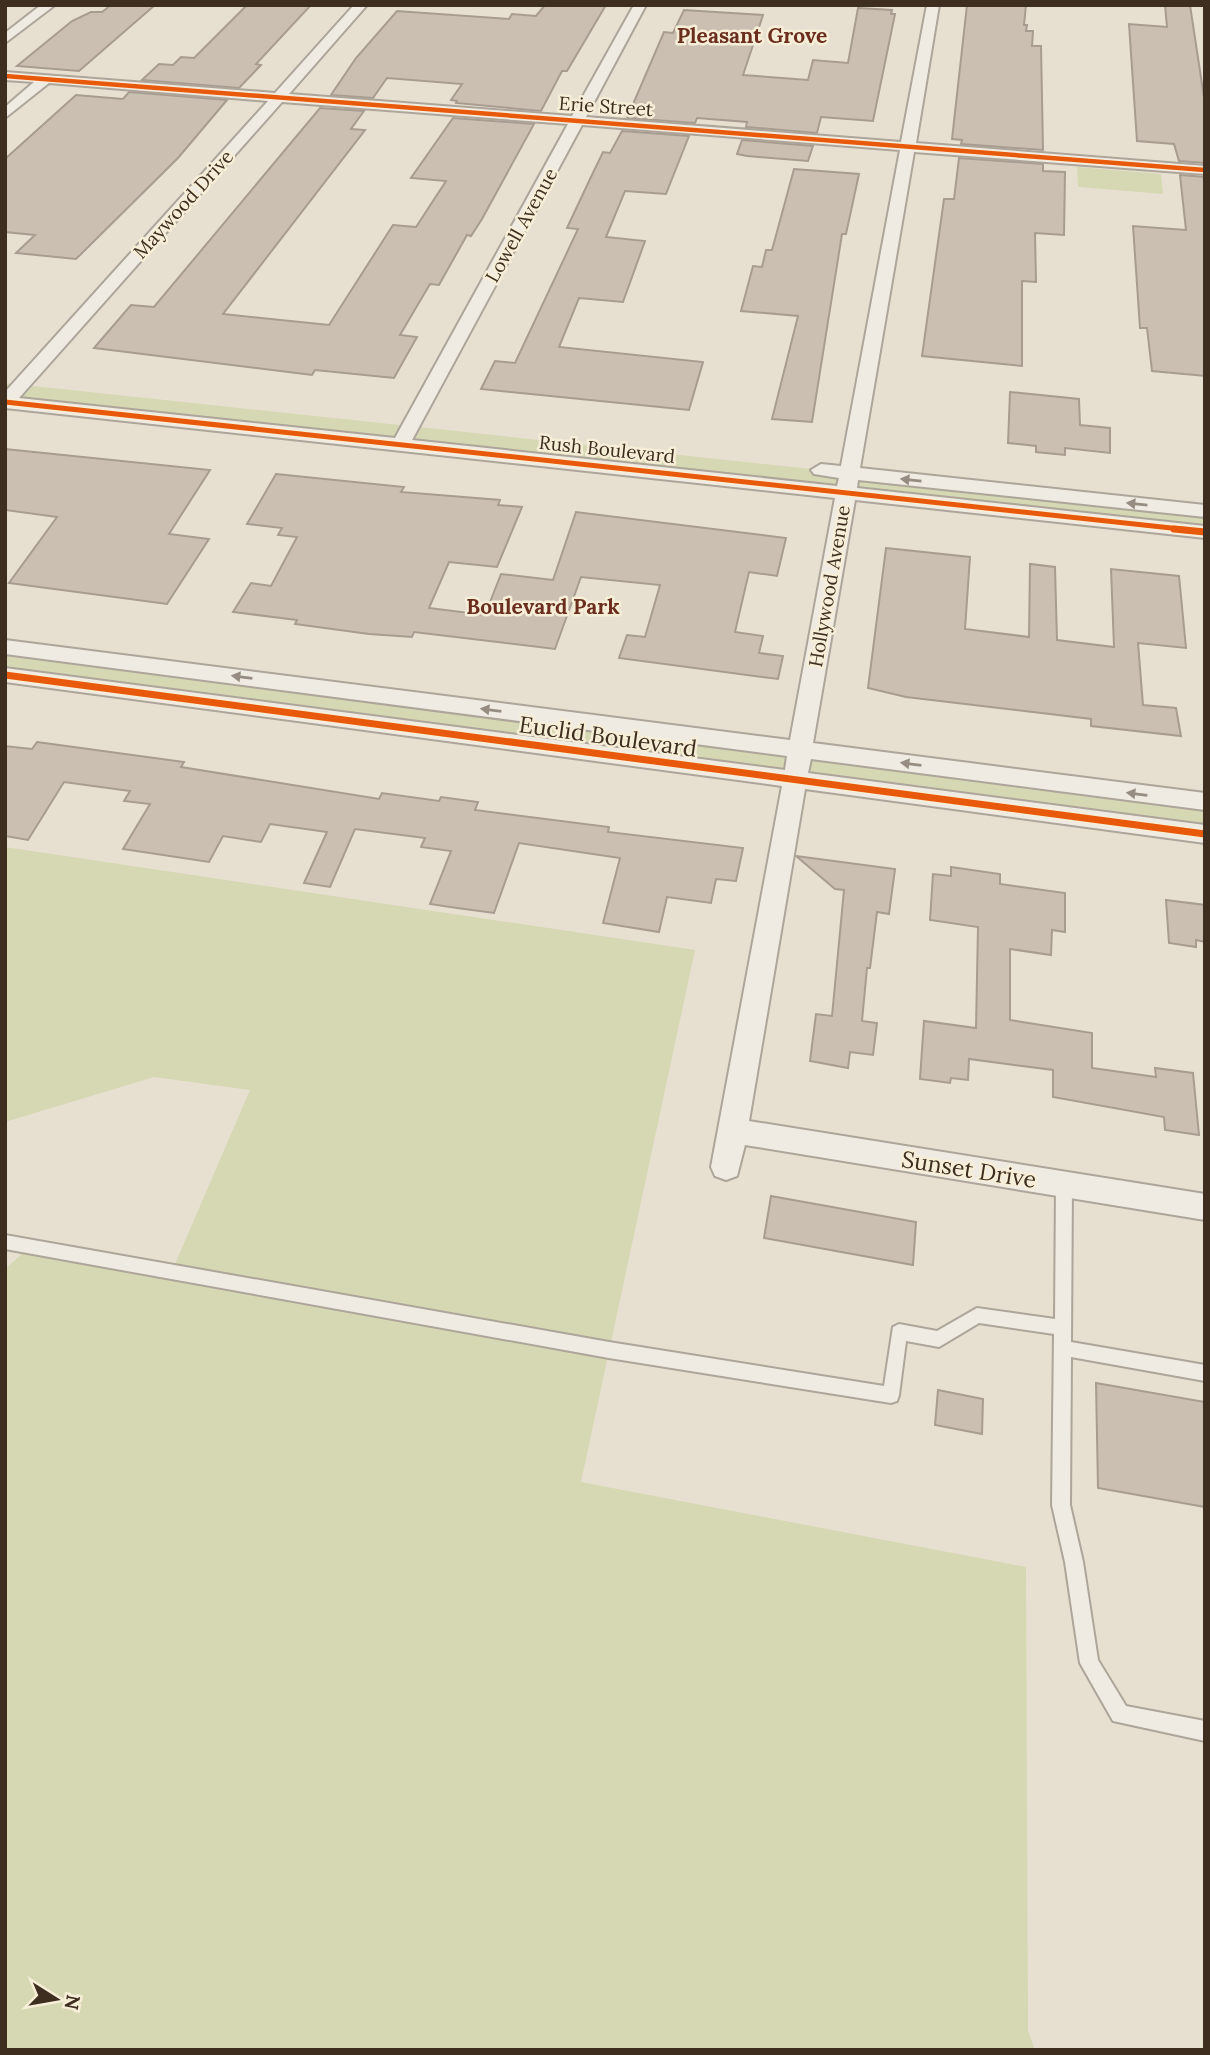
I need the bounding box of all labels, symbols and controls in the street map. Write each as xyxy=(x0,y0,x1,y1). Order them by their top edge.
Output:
district label: Pleasant Grove xyxy=(677,22,827,49)
street label: Erie Street xyxy=(558,91,655,121)
street label: Maywood Drive xyxy=(128,145,238,263)
street label: Lowell Avenue xyxy=(480,164,562,286)
street label: Rush Boulevard xyxy=(538,430,676,468)
one-way arrow xyxy=(899,474,921,485)
one-way arrow xyxy=(1126,498,1148,509)
street label: Hollywood Avenue xyxy=(803,503,855,669)
district label: Boulevard Park xyxy=(466,593,620,620)
one-way arrow xyxy=(230,672,252,683)
one-way arrow xyxy=(480,704,502,715)
street label: Euclid Boulevard xyxy=(517,709,699,763)
one-way arrow xyxy=(900,759,922,770)
one-way arrow xyxy=(1126,788,1148,799)
street label: Sunset Drive xyxy=(900,1144,1038,1194)
north arrow xyxy=(21,1964,91,2034)
text: N xyxy=(59,1993,86,2012)

